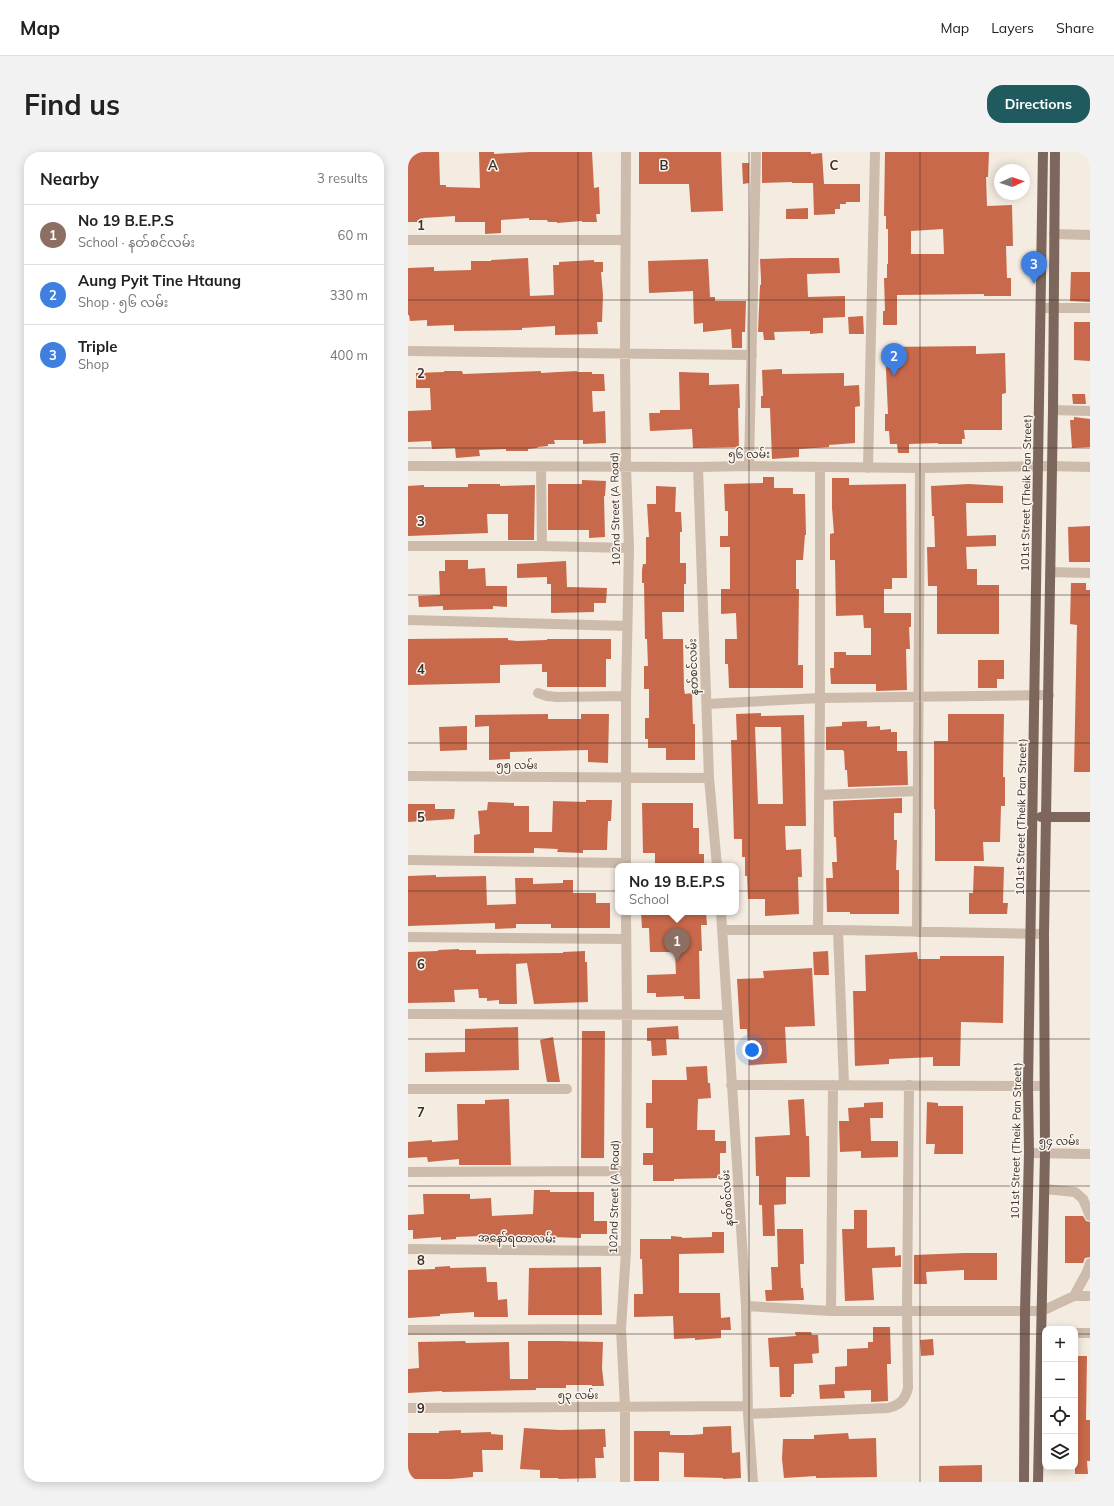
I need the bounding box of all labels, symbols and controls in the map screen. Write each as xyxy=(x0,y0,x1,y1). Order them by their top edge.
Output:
text: Map xyxy=(20,16,60,40)
text: Map xyxy=(940,19,969,37)
text: Layers xyxy=(991,19,1034,37)
text: Share xyxy=(1056,19,1094,37)
button: Directions xyxy=(987,85,1090,123)
text: Find us xyxy=(24,87,120,122)
text: A xyxy=(488,157,498,173)
text: B xyxy=(660,157,669,173)
text: C xyxy=(830,157,839,173)
north arrow xyxy=(994,164,1030,200)
text: Nearby xyxy=(40,168,99,189)
text: 3 results xyxy=(317,170,368,186)
text: No 19 B.E.P.S xyxy=(78,211,174,230)
text: 1 xyxy=(417,217,425,233)
text: 1 xyxy=(49,227,57,243)
text: 60 m xyxy=(338,227,368,243)
text: School · နတ်စင်လမ်း xyxy=(78,234,195,250)
pin: 3 xyxy=(1021,251,1047,284)
text: Aung Pyit Tine Htaung xyxy=(78,271,241,290)
text: 2 xyxy=(49,287,57,303)
text: 330 m xyxy=(330,287,368,303)
text: Shop · ၅၆ လမ်း xyxy=(78,294,168,310)
text: Triple xyxy=(78,337,117,356)
pin: 2 xyxy=(881,343,907,376)
text: 3 xyxy=(49,347,57,363)
text: 400 m xyxy=(330,347,368,363)
text: Shop xyxy=(78,356,109,372)
text: 2 xyxy=(417,365,425,381)
street label: 101st Street (Theik Pan Street) xyxy=(1018,414,1034,572)
street label: ၅၆ လမ်း xyxy=(728,447,770,463)
street label: 102nd Street (A Road) xyxy=(607,452,623,566)
text: 3 xyxy=(417,513,425,529)
street label: နတ်စင်လမ်း xyxy=(685,638,703,696)
text: 4 xyxy=(417,661,425,677)
street label: 101st Street (Theik Pan Street) xyxy=(1013,738,1029,896)
street label: ၅၅ လမ်း xyxy=(496,758,538,774)
text: 5 xyxy=(417,809,425,825)
popup xyxy=(615,863,739,915)
text: No 19 B.E.P.S xyxy=(629,872,725,891)
text: School xyxy=(629,891,669,907)
pin: 1 xyxy=(664,928,690,961)
text: 6 xyxy=(417,956,425,972)
your location xyxy=(742,1040,762,1060)
street label: 101st Street (Theik Pan Street) xyxy=(1008,1062,1024,1220)
text: 7 xyxy=(417,1104,425,1120)
street label: ၅၄ လမ်း xyxy=(1039,1134,1080,1150)
street label: 102nd Street (A Road) xyxy=(606,1140,622,1254)
street label: နတ်စင်လမ်း xyxy=(718,1169,738,1227)
street label: အနော်ရထာလမ်း xyxy=(478,1230,557,1248)
text: 8 xyxy=(417,1252,425,1268)
map controls xyxy=(1042,1326,1078,1470)
button: + xyxy=(1042,1326,1078,1362)
button: − xyxy=(1042,1362,1078,1398)
street label: ၅၃ လမ်း xyxy=(558,1388,599,1404)
button: locate xyxy=(1042,1398,1078,1434)
text: 9 xyxy=(417,1400,425,1416)
button: layers xyxy=(1042,1434,1078,1470)

